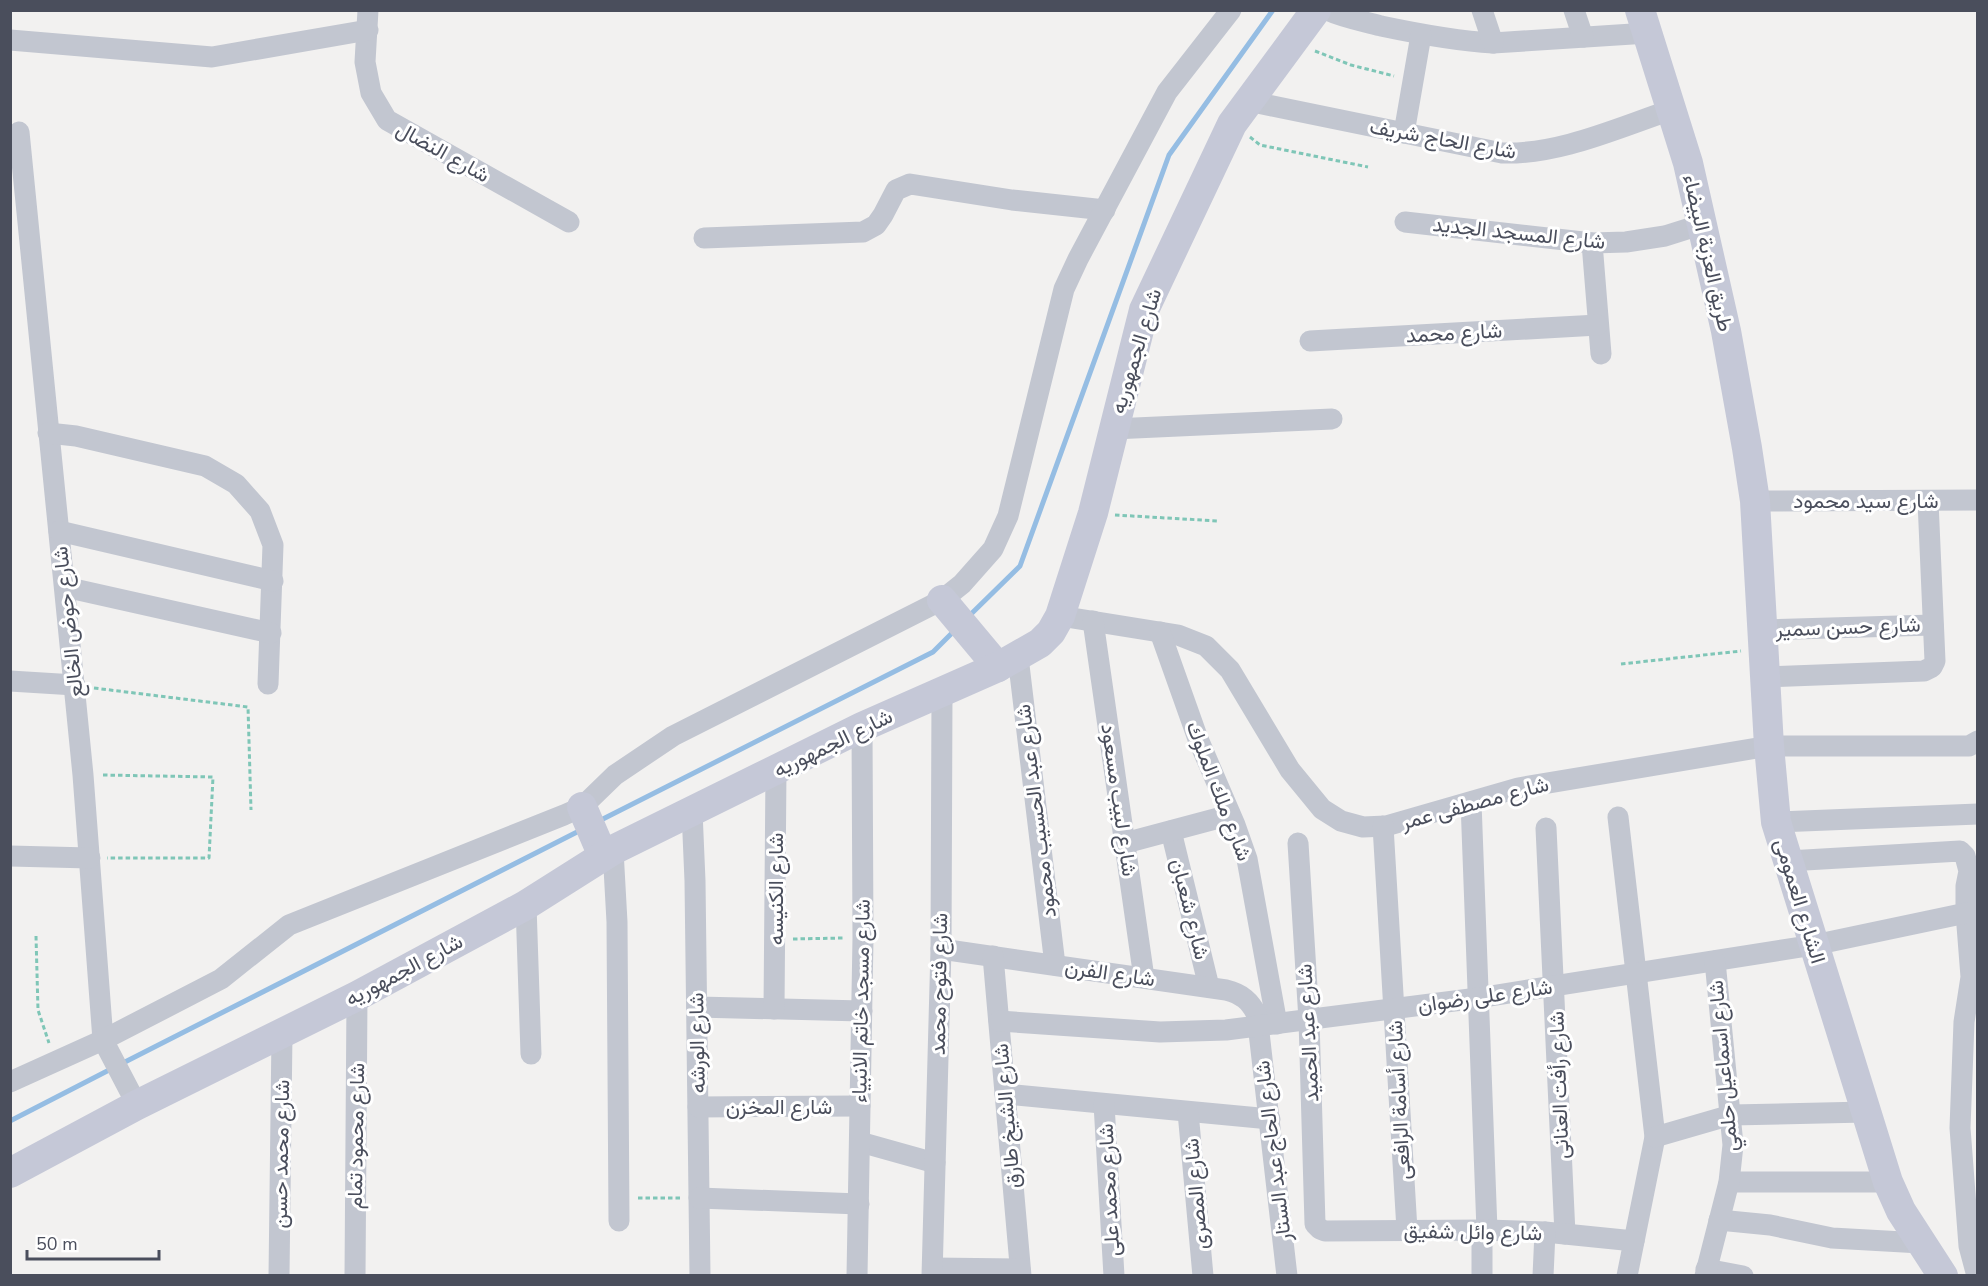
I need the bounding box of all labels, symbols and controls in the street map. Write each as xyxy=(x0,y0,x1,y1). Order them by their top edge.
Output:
street label: شارع الحاج شريف xyxy=(1367,112,1519,166)
street label: شارع النضال xyxy=(391,115,495,189)
street label: طريق العزبة البيضاء xyxy=(1676,172,1740,334)
street label: شارع المسجد الجديد xyxy=(1431,210,1607,256)
street label: شارع الجمهوريه xyxy=(1104,285,1168,417)
street label: شارع محمد xyxy=(1405,316,1503,350)
street label: شارع سيد محمود xyxy=(1793,487,1939,515)
street label: شارع حوض الخالع xyxy=(46,545,90,699)
street label: شارع حسن سمير xyxy=(1774,610,1921,644)
street label: شارع الجمهوريه xyxy=(769,702,897,784)
street label: شارع عبد الحسيب محمود xyxy=(1009,703,1063,919)
street label: شارع ملك الملوك xyxy=(1180,717,1258,865)
street label: شارع لبيب مسعود xyxy=(1094,722,1144,878)
street label: شارع مصطفى عمر xyxy=(1397,770,1552,836)
street label: شارع الكنيسه xyxy=(762,833,790,945)
street label: الشارع العمومى xyxy=(1768,835,1832,967)
street label: شارع شعبان xyxy=(1164,856,1216,962)
street label: شارع مسجد خاتم الانبياء xyxy=(845,899,877,1103)
street label: شارع فتوح محمد xyxy=(924,913,954,1055)
street label: شارع الجمهوريه xyxy=(340,927,468,1013)
street label: شارع الفرن xyxy=(1063,953,1157,993)
street label: شارع عبد الحميد xyxy=(1290,963,1326,1103)
street label: شارع على رضوان xyxy=(1416,973,1554,1019)
street label: شارع اسماعيل حلمي xyxy=(1702,979,1747,1153)
street label: شارع الورشه xyxy=(682,992,712,1094)
street label: شارع رأفت العنانى xyxy=(1542,1011,1576,1159)
street label: شارع أسامة الرافعى xyxy=(1381,1019,1417,1181)
street label: شارع الشيخ طارق xyxy=(987,1042,1027,1190)
street label: شارع الحاج عبد الستار xyxy=(1248,1059,1298,1244)
street label: شارع محمود تمام xyxy=(341,1063,371,1209)
street label: شارع محمد حسن xyxy=(266,1079,296,1229)
street label: شارع المخزن xyxy=(726,1093,832,1121)
street label: شارع محمد على xyxy=(1092,1123,1126,1257)
street label: شارع المصرى xyxy=(1177,1137,1215,1251)
street label: شارع وائل شفيق xyxy=(1403,1217,1543,1247)
scale bar xyxy=(27,1223,159,1261)
text: 50 m xyxy=(36,1232,78,1256)

